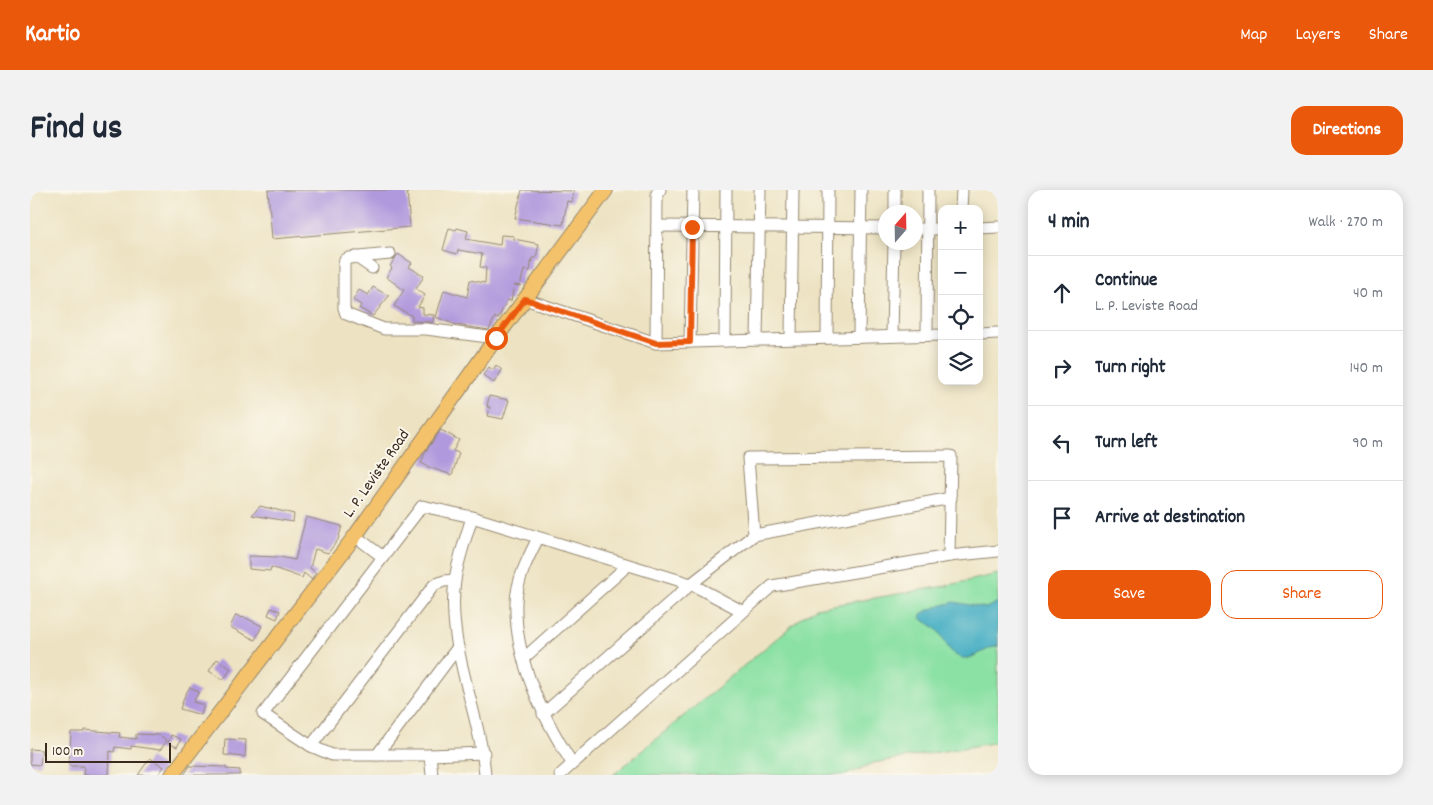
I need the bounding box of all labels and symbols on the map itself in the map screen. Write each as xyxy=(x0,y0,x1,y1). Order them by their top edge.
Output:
north arrow xyxy=(878,205,923,250)
route end xyxy=(681,216,704,239)
route start xyxy=(485,327,508,350)
street label: L. P. Leviste Road xyxy=(338,425,416,523)
scale bar xyxy=(45,740,171,763)

